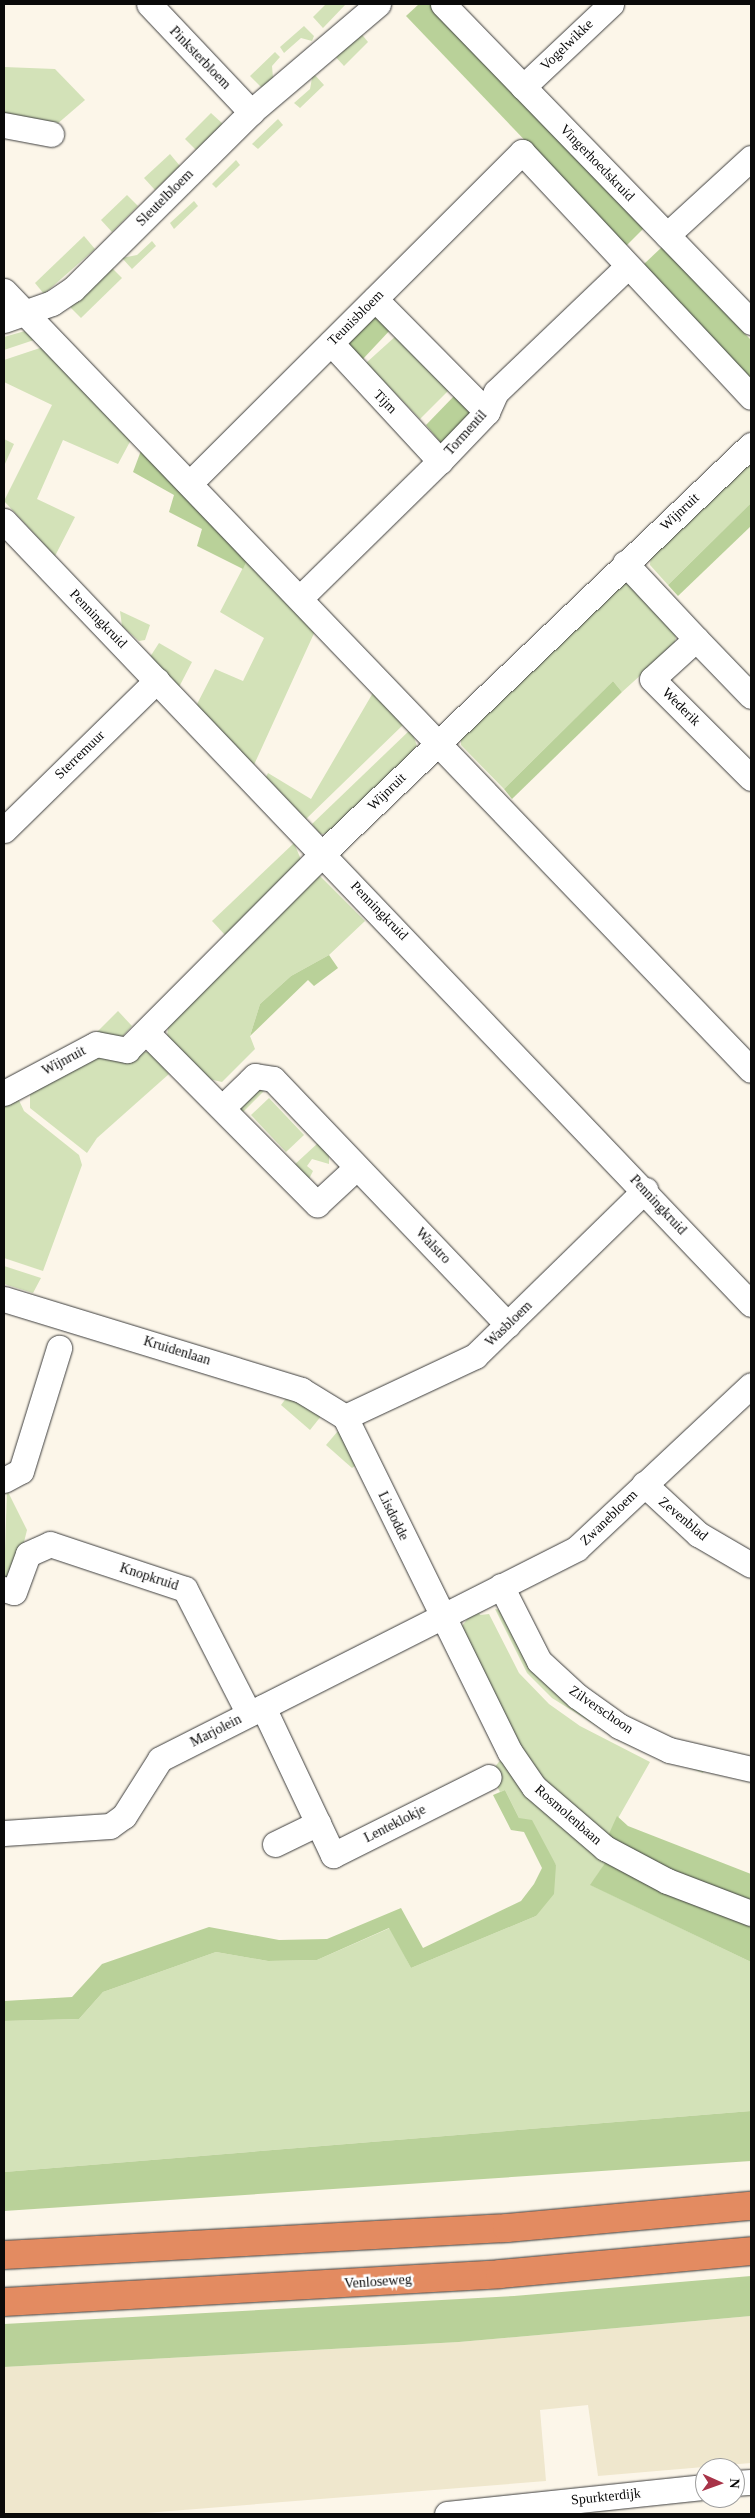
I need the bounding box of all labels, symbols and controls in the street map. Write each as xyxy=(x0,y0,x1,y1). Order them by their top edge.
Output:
street label: Vogelwikke xyxy=(537,16,597,74)
street label: Pinksterbloem xyxy=(166,23,234,93)
street label: Vingerhoedskruid xyxy=(556,121,638,205)
street label: Sleutelbloem xyxy=(133,166,197,230)
street label: Teunisbloem xyxy=(325,287,387,349)
street label: Tijm xyxy=(370,387,400,417)
street label: Tormentil xyxy=(441,407,491,459)
street label: Wijnruit xyxy=(657,490,703,534)
street label: Penningkruid xyxy=(66,586,130,652)
street label: Wederik xyxy=(658,684,704,730)
street label: Sterremuur xyxy=(52,727,108,783)
street label: Wijnruit xyxy=(364,770,410,814)
street label: Penningkruid xyxy=(347,878,411,944)
street label: Wijnruit xyxy=(39,1043,89,1079)
street label: Penningkruid xyxy=(626,1172,690,1238)
street label: Walstro xyxy=(412,1225,454,1267)
street label: Wasbloem xyxy=(482,1298,536,1350)
street label: Kruidenlaan xyxy=(141,1333,213,1369)
street label: Zwanebloem xyxy=(577,1487,641,1549)
street label: Lisdodde xyxy=(374,1489,412,1543)
street label: Zevenblad xyxy=(655,1494,711,1544)
street label: Knopkruid xyxy=(118,1560,180,1594)
street label: Zilverschoon xyxy=(566,1682,636,1738)
street label: Marjolein xyxy=(188,1711,244,1751)
street label: Rosmolenbaan xyxy=(531,1781,605,1849)
street label: Lenteklokje xyxy=(361,1801,429,1847)
street label: Venloseweg xyxy=(344,2271,412,2293)
north arrow xyxy=(695,2458,745,2508)
text: N xyxy=(727,2478,742,2489)
street label: Spurkterdijk xyxy=(570,2485,642,2509)

